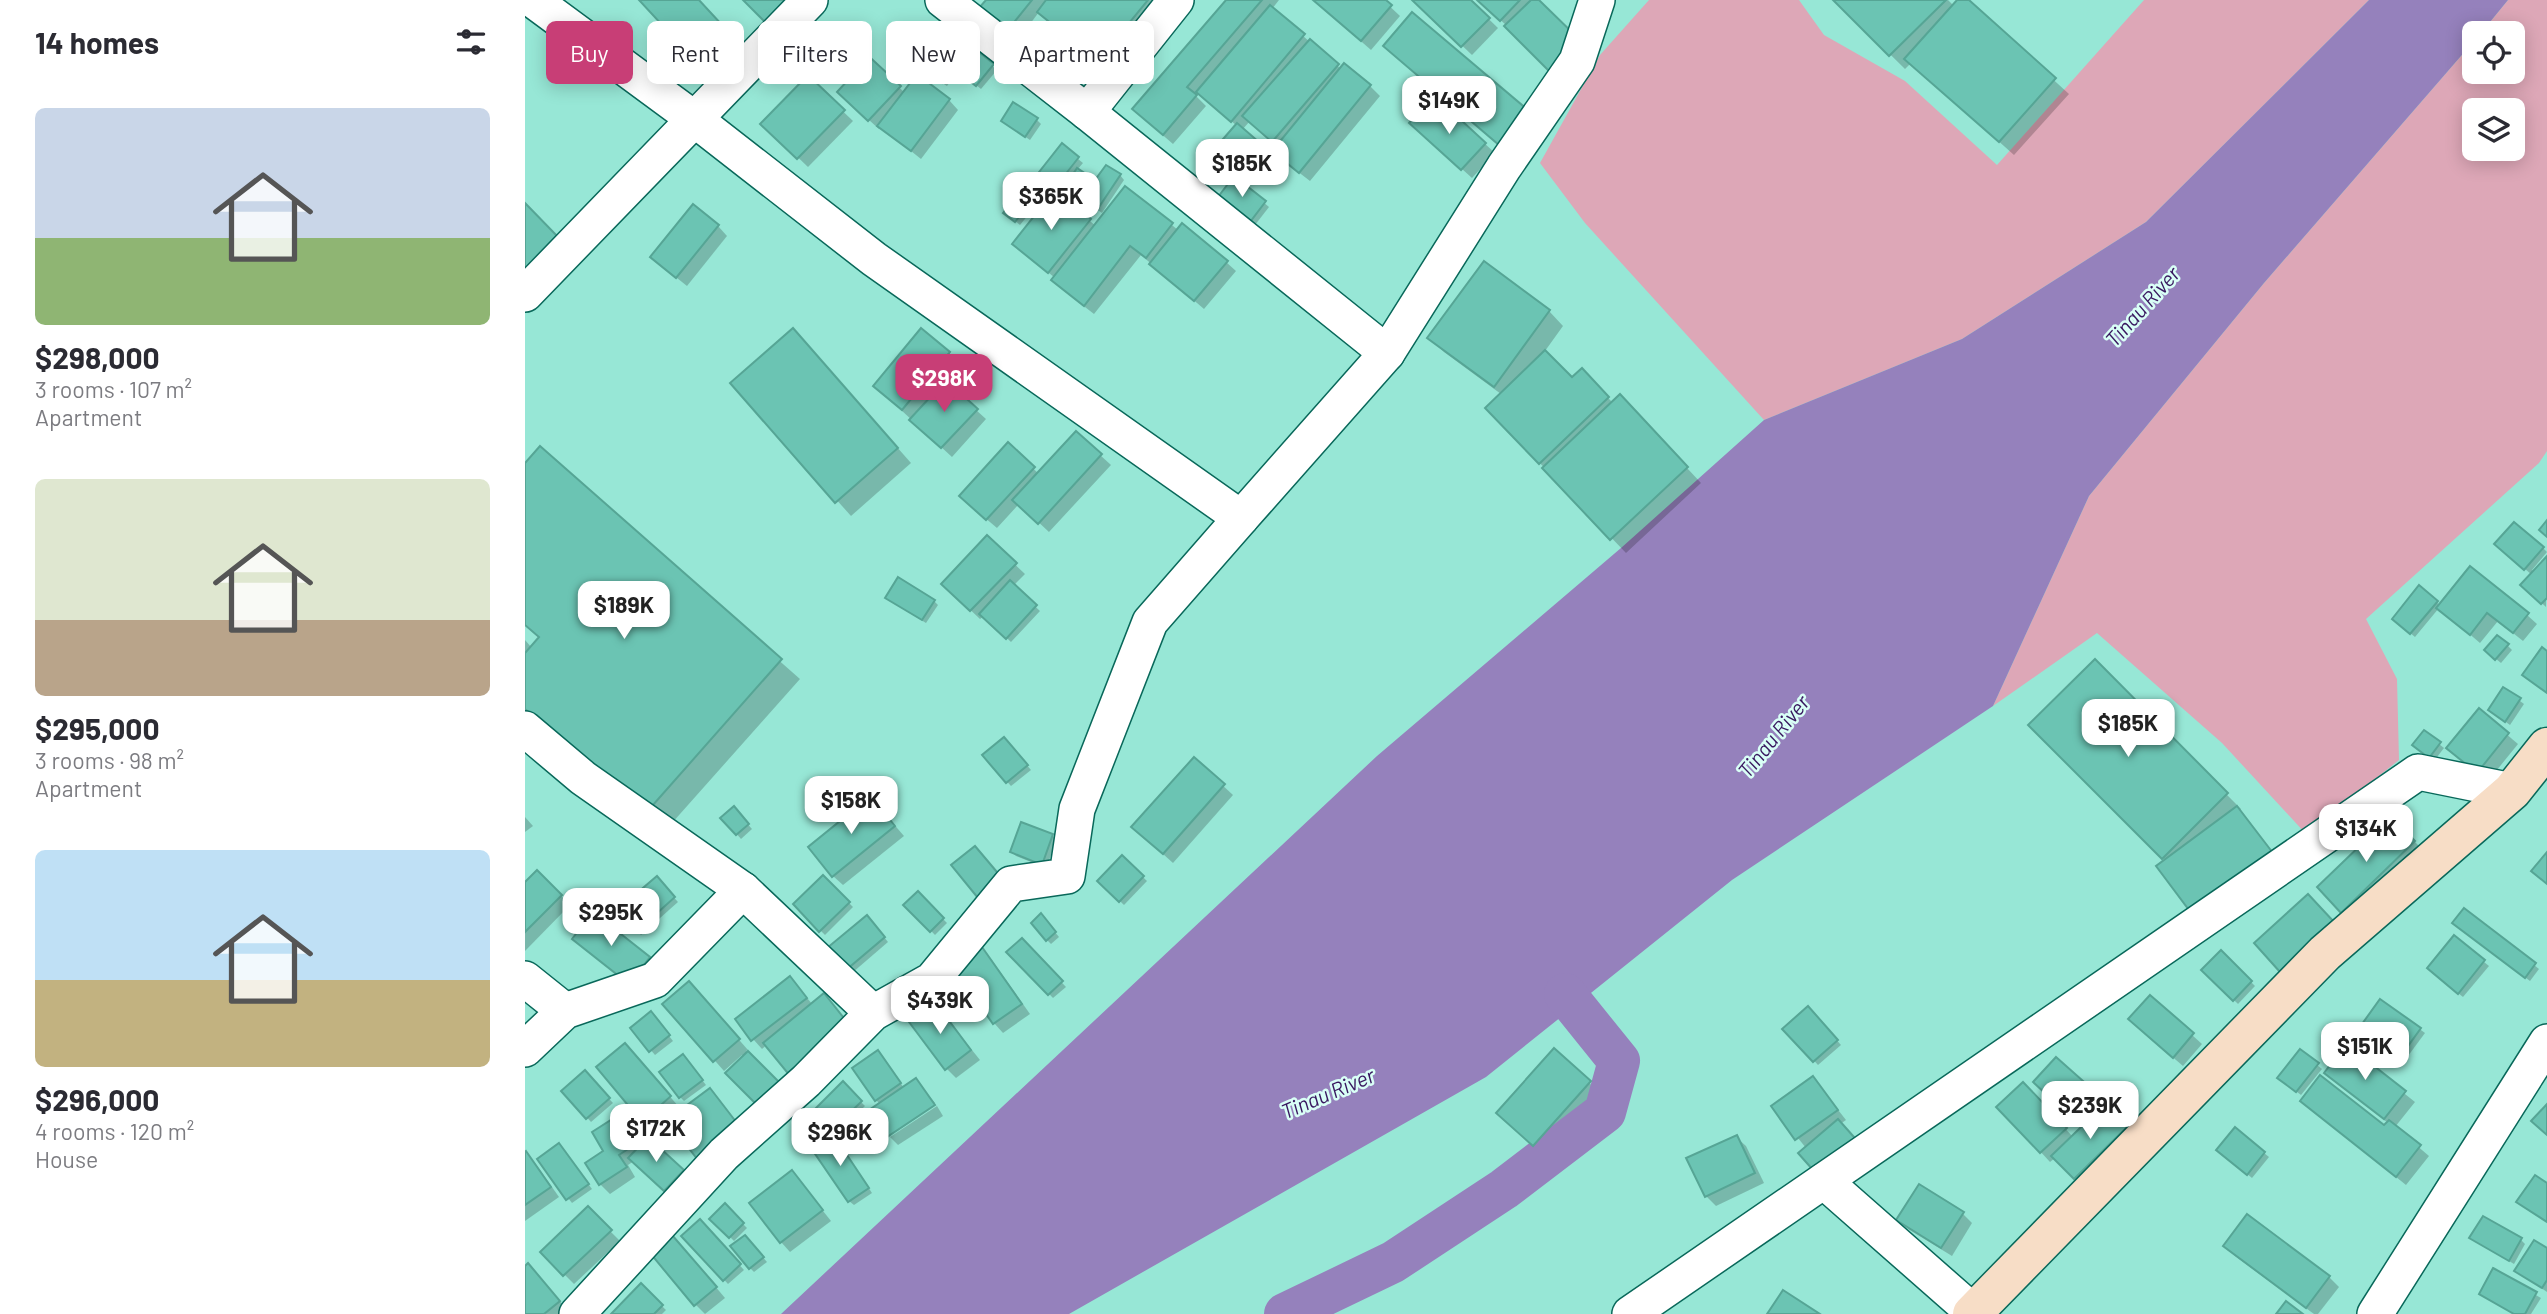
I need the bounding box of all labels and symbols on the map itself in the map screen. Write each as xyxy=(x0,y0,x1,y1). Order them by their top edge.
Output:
pin: $149K xyxy=(1400,76,1498,136)
pin: $185K xyxy=(1193,140,1291,199)
pin: $365K xyxy=(1002,173,1100,232)
water label: Tinau River xyxy=(2100,260,2185,351)
pin: $298K xyxy=(895,354,993,414)
pin: $189K xyxy=(575,582,673,641)
water label: Tinau River xyxy=(1732,689,1814,782)
pin: $185K xyxy=(2079,700,2177,759)
pin: $158K xyxy=(802,776,900,836)
pin: $134K xyxy=(2317,804,2415,864)
pin: $295K xyxy=(562,888,660,948)
pin: $439K xyxy=(891,976,989,1036)
pin: $151K xyxy=(2316,1023,2414,1082)
water label: Tinau River xyxy=(1277,1062,1378,1123)
pin: $239K xyxy=(2041,1082,2139,1141)
pin: $172K xyxy=(607,1104,705,1164)
pin: $296K xyxy=(791,1108,889,1168)

